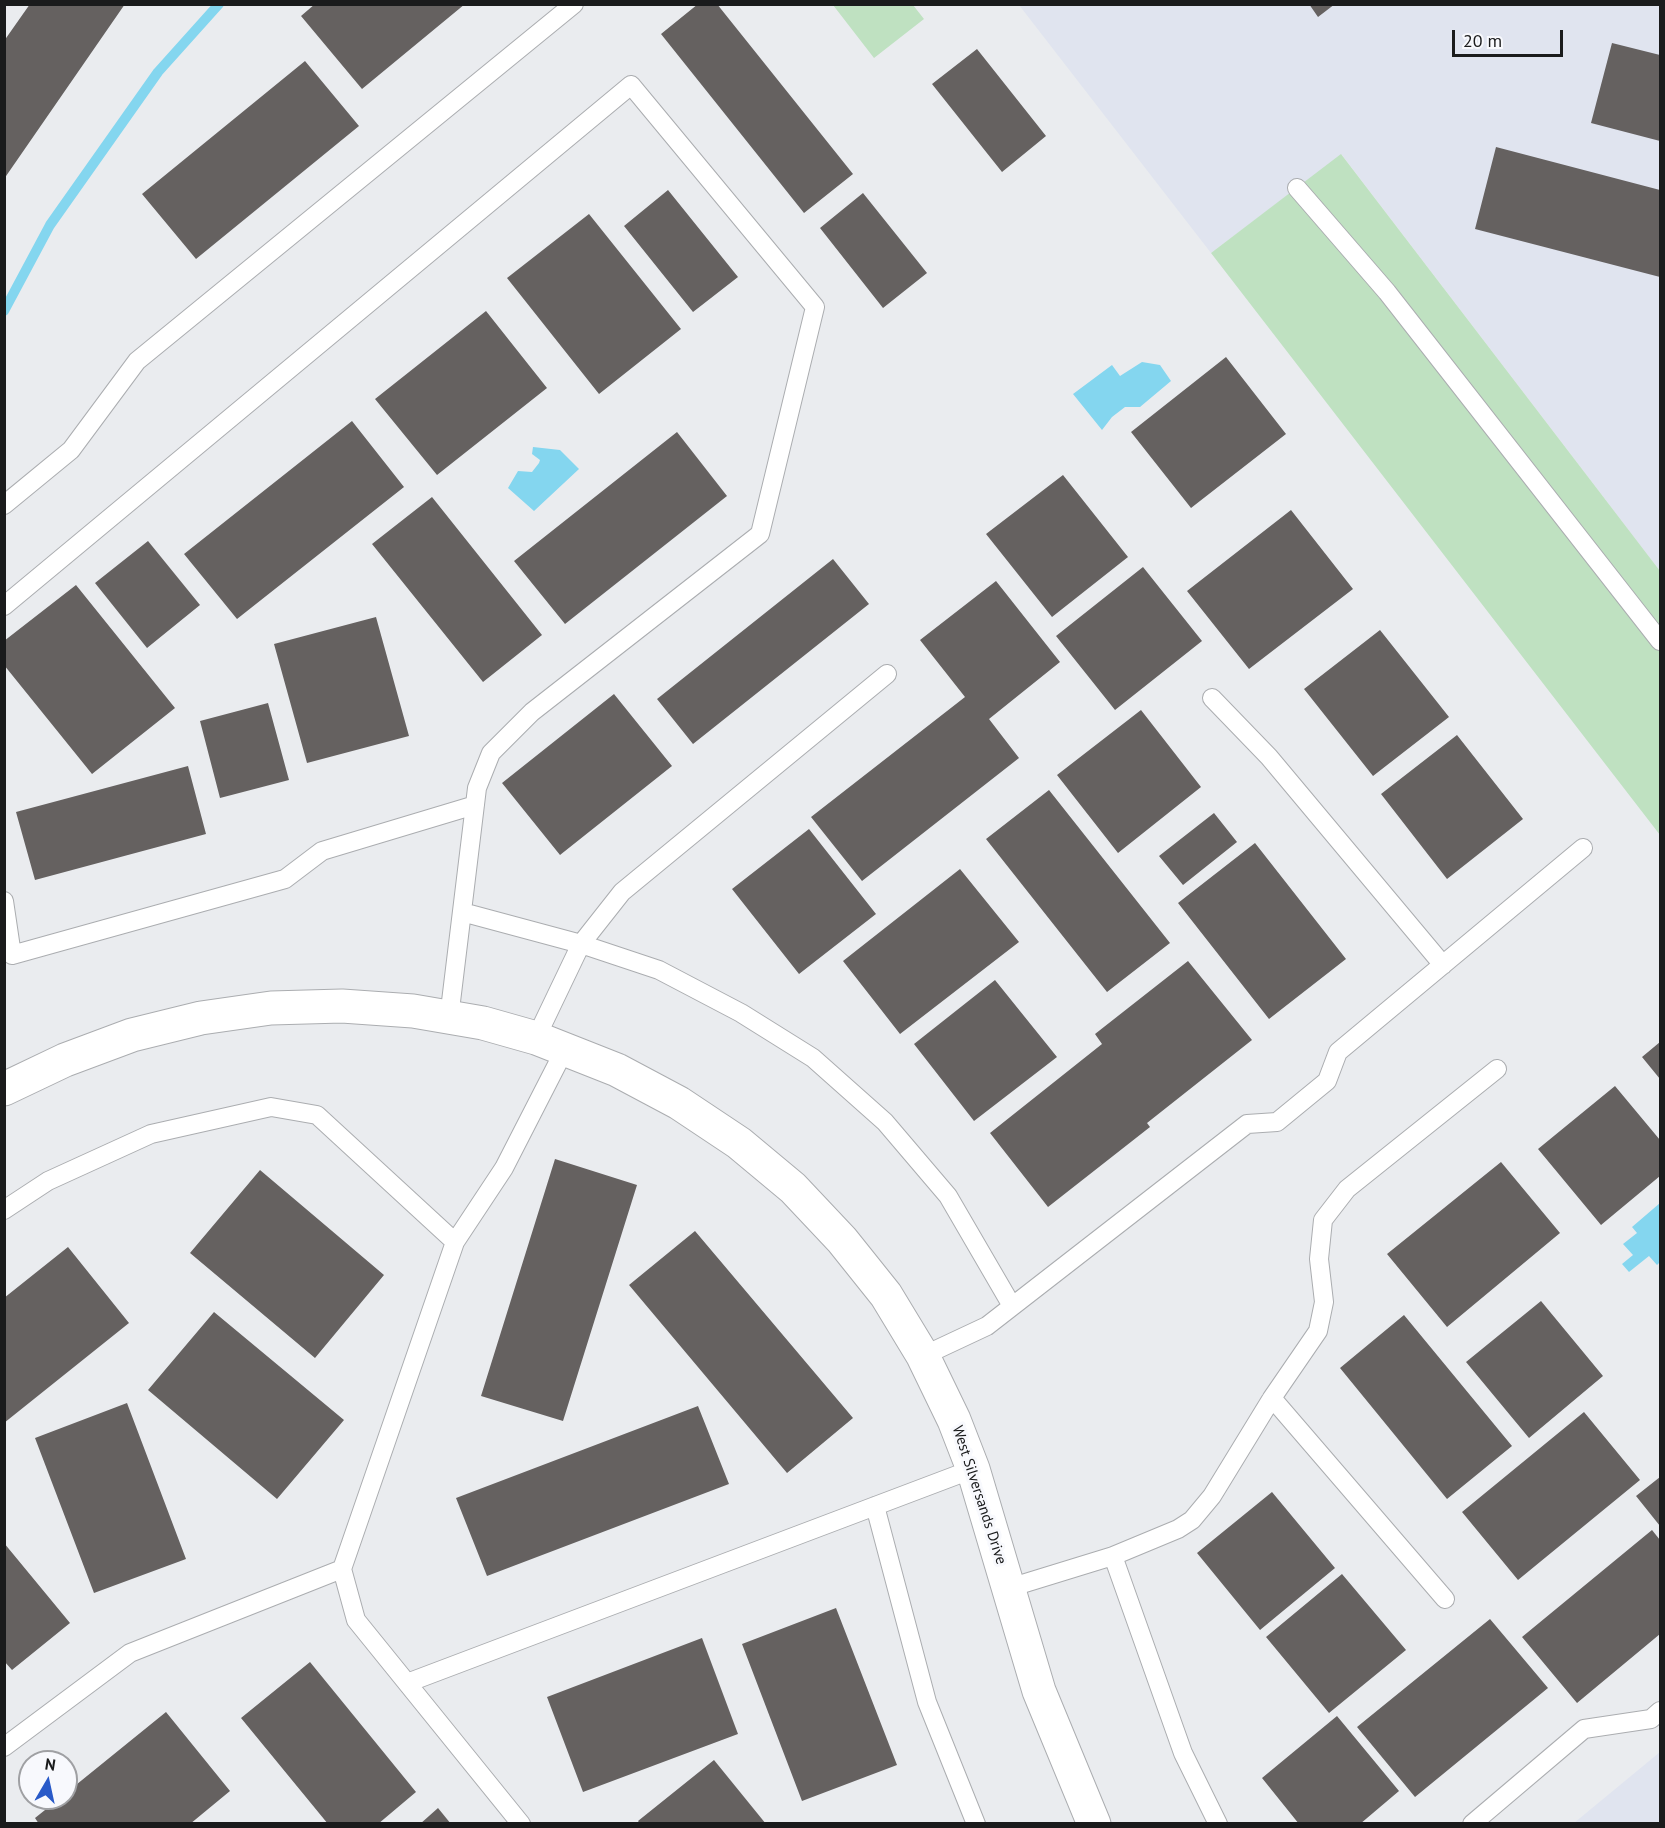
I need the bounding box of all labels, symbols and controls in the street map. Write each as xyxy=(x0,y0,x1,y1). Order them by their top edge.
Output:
scale bar xyxy=(1455,18,1566,56)
text: 20 m xyxy=(1463,29,1502,52)
street label: West Silversands Drive xyxy=(948,1423,1010,1567)
north arrow xyxy=(18,1750,78,1810)
text: N xyxy=(44,1753,57,1775)

